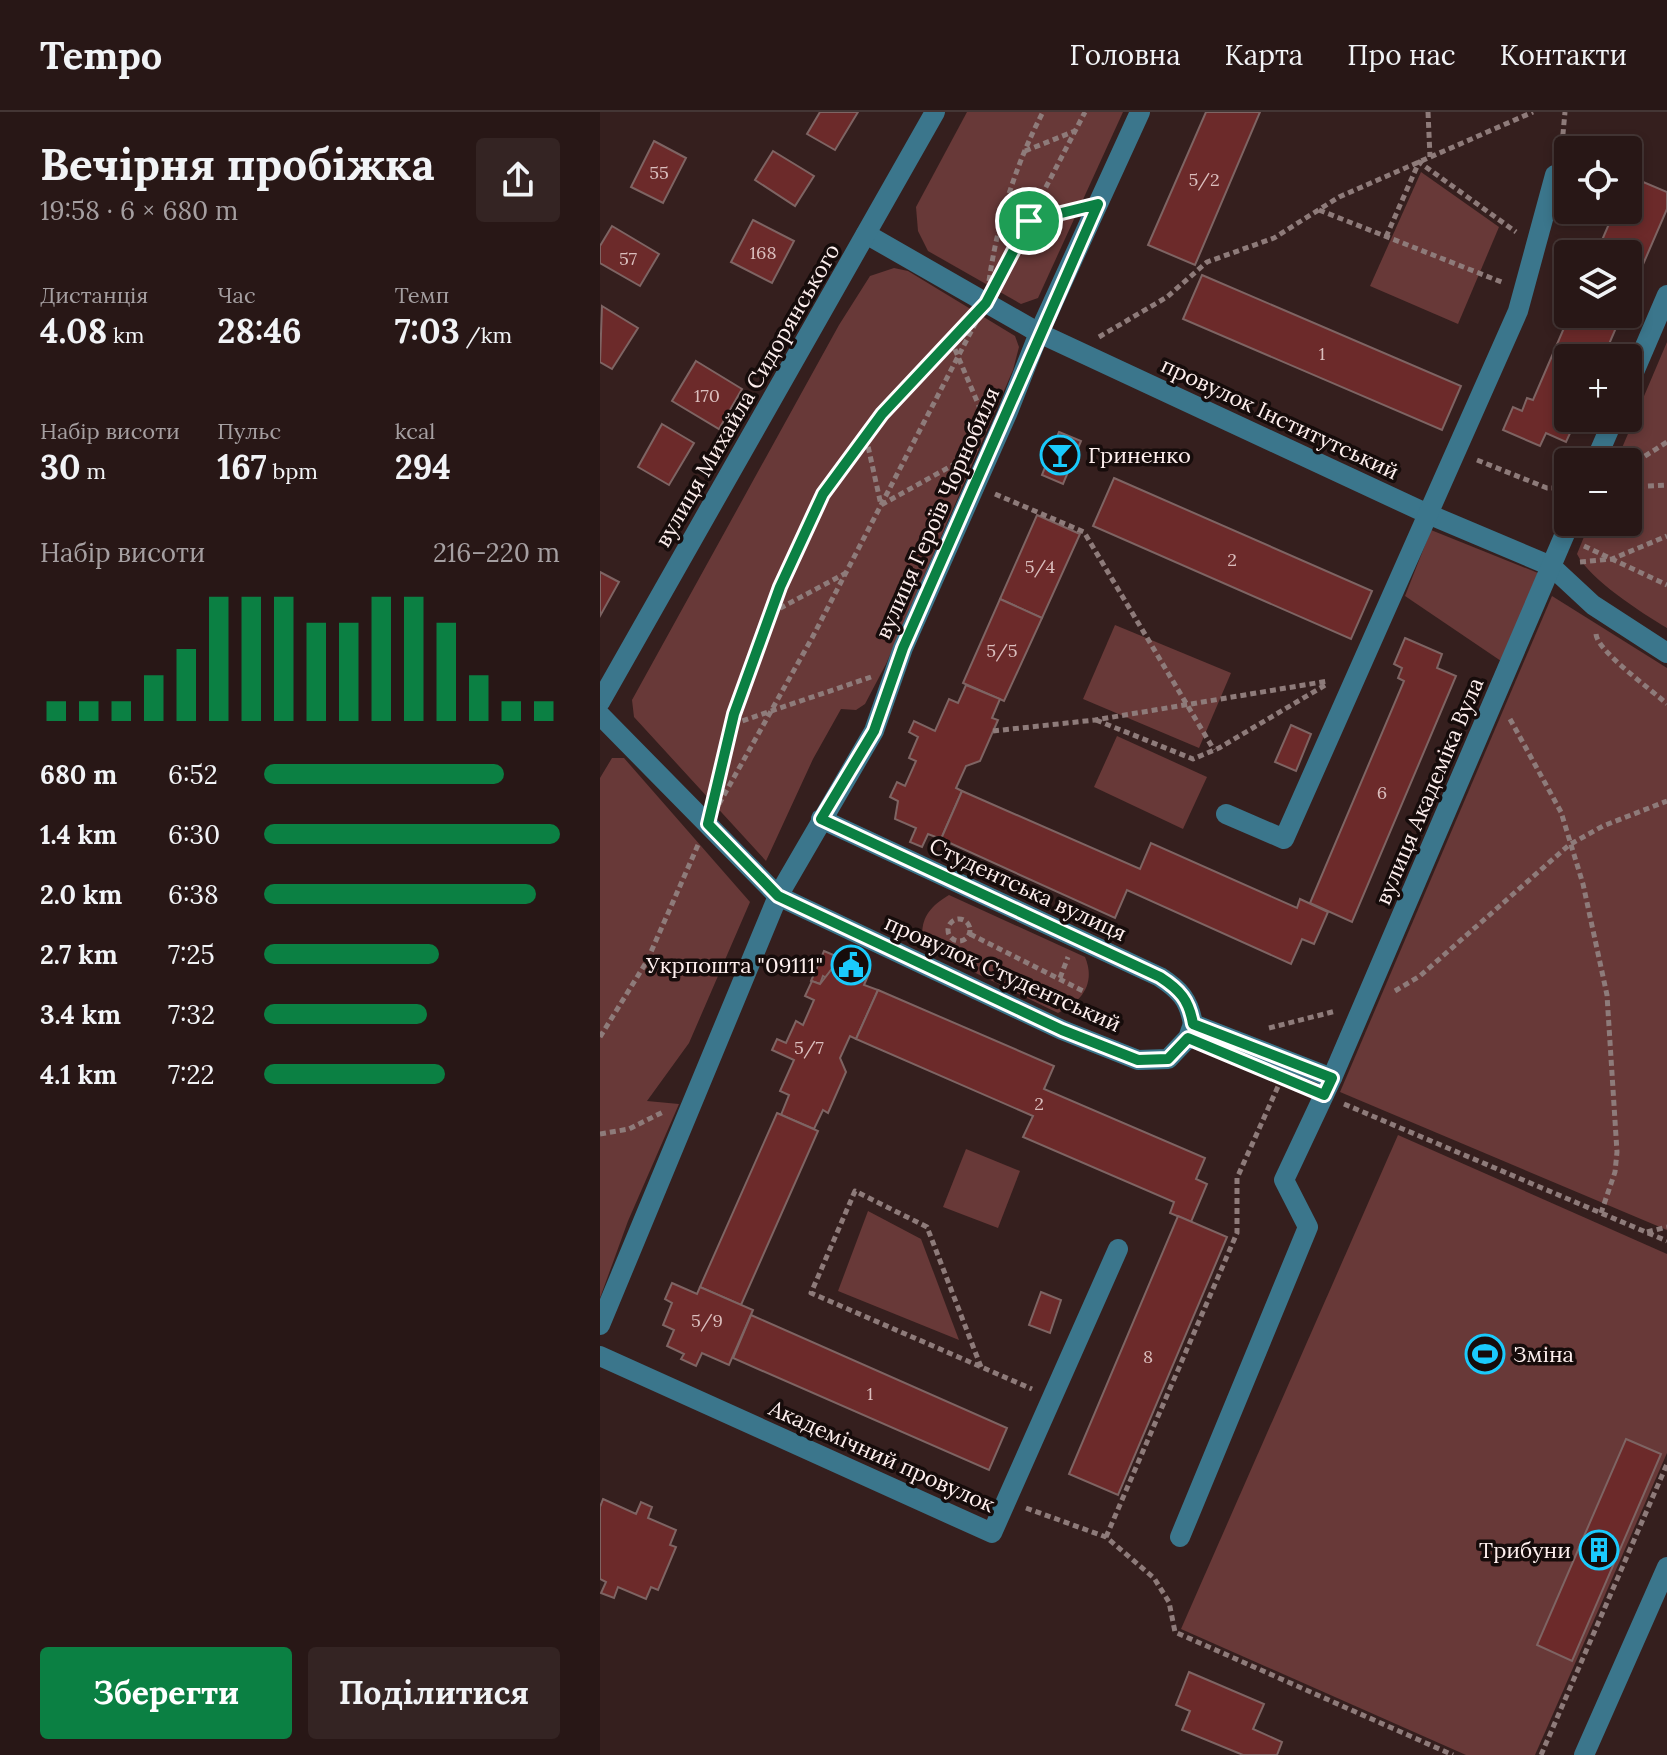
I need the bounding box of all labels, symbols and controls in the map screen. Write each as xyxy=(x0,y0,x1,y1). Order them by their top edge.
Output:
text: Tempo xyxy=(40,31,162,79)
text: Головна xyxy=(1069,37,1181,73)
text: Карта xyxy=(1225,37,1303,73)
text: Про нас xyxy=(1347,37,1456,73)
text: Контакти xyxy=(1500,37,1627,73)
text: Вечірня пробіжка xyxy=(40,136,435,192)
map controls xyxy=(1554,136,1642,536)
button: locate xyxy=(1554,136,1642,224)
button: share xyxy=(476,138,560,222)
house number: 55 xyxy=(649,161,669,184)
house number: 5/2 xyxy=(1188,168,1220,191)
pin xyxy=(995,187,1063,255)
text: 19:58 · 6 × 680 m xyxy=(40,194,238,227)
icon: arrive xyxy=(1007,199,1051,243)
street label: вулиця Михайла Сидорянського xyxy=(648,238,846,552)
button: layers xyxy=(1554,240,1642,328)
house number: 168 xyxy=(749,241,777,264)
house number: 57 xyxy=(619,247,637,270)
text: Дистанція xyxy=(40,281,148,309)
text: Час xyxy=(217,281,256,309)
text: Темп xyxy=(395,281,449,309)
text: 4.08 xyxy=(40,309,107,352)
text: 28:46 xyxy=(217,309,302,352)
text: 7:03 xyxy=(395,309,460,352)
text: km xyxy=(107,321,144,349)
text: /km xyxy=(460,321,512,349)
house number: 1 xyxy=(1319,342,1325,365)
button: + xyxy=(1554,344,1642,432)
street label: провулок Інститутський xyxy=(1157,351,1403,485)
street label: вулиця Героїв Чорнобиля xyxy=(869,383,1005,643)
house number: 170 xyxy=(694,384,720,407)
text: Набір висоти xyxy=(40,417,180,445)
text: Пульс xyxy=(217,417,281,445)
text: kcal xyxy=(395,417,435,445)
bar icon: Гриненко xyxy=(1039,434,1081,476)
place label: Гриненко xyxy=(1088,441,1191,469)
text: 30 xyxy=(40,445,81,488)
text: 167 xyxy=(217,445,267,488)
text: 294 xyxy=(395,445,451,488)
button: − xyxy=(1554,448,1642,536)
text: m xyxy=(81,457,106,485)
text: bpm xyxy=(267,457,318,485)
text: Набір висоти xyxy=(40,536,205,569)
text: 216–220 m xyxy=(433,536,560,569)
house number: 2 xyxy=(1227,548,1237,571)
house number: 5/4 xyxy=(1025,555,1056,578)
house number: 5/5 xyxy=(986,639,1018,662)
street label: вулиця Академіка Вула xyxy=(1368,673,1490,909)
text: 680 m xyxy=(40,758,117,791)
text: 6:52 xyxy=(168,758,218,791)
house number: 6 xyxy=(1377,781,1387,804)
text: 1.4 km xyxy=(40,818,117,851)
text: 6:30 xyxy=(168,818,220,851)
street label: Студентська вулиця xyxy=(925,831,1131,947)
text: 2.0 km xyxy=(40,878,122,911)
text: 6:38 xyxy=(168,878,219,911)
street label: провулок Студентський xyxy=(880,908,1126,1038)
text: 2.7 km xyxy=(40,938,118,971)
text: 7:25 xyxy=(168,938,215,971)
public building icon: Укрпошта "09111" xyxy=(830,944,872,986)
place label: Укрпошта "09111" xyxy=(645,951,823,979)
text: 3.4 km xyxy=(40,998,121,1031)
text: 7:32 xyxy=(168,998,215,1031)
house number: 5/7 xyxy=(794,1036,824,1059)
text: 4.1 km xyxy=(40,1058,117,1091)
text: 7:22 xyxy=(168,1058,214,1091)
house number: 2 xyxy=(1034,1092,1044,1115)
house number: 5/9 xyxy=(691,1309,723,1332)
sports icon: Зміна xyxy=(1464,1333,1506,1375)
place label: Зміна xyxy=(1513,1340,1574,1368)
house number: 8 xyxy=(1143,1345,1153,1368)
house number: 1 xyxy=(867,1382,873,1405)
street label: Академічний провулок xyxy=(764,1393,999,1518)
building icon: Трибуни xyxy=(1578,1529,1620,1571)
place label: Трибуни xyxy=(1479,1536,1571,1564)
button: Зберегти xyxy=(40,1647,292,1739)
button: Поділитися xyxy=(308,1647,560,1739)

